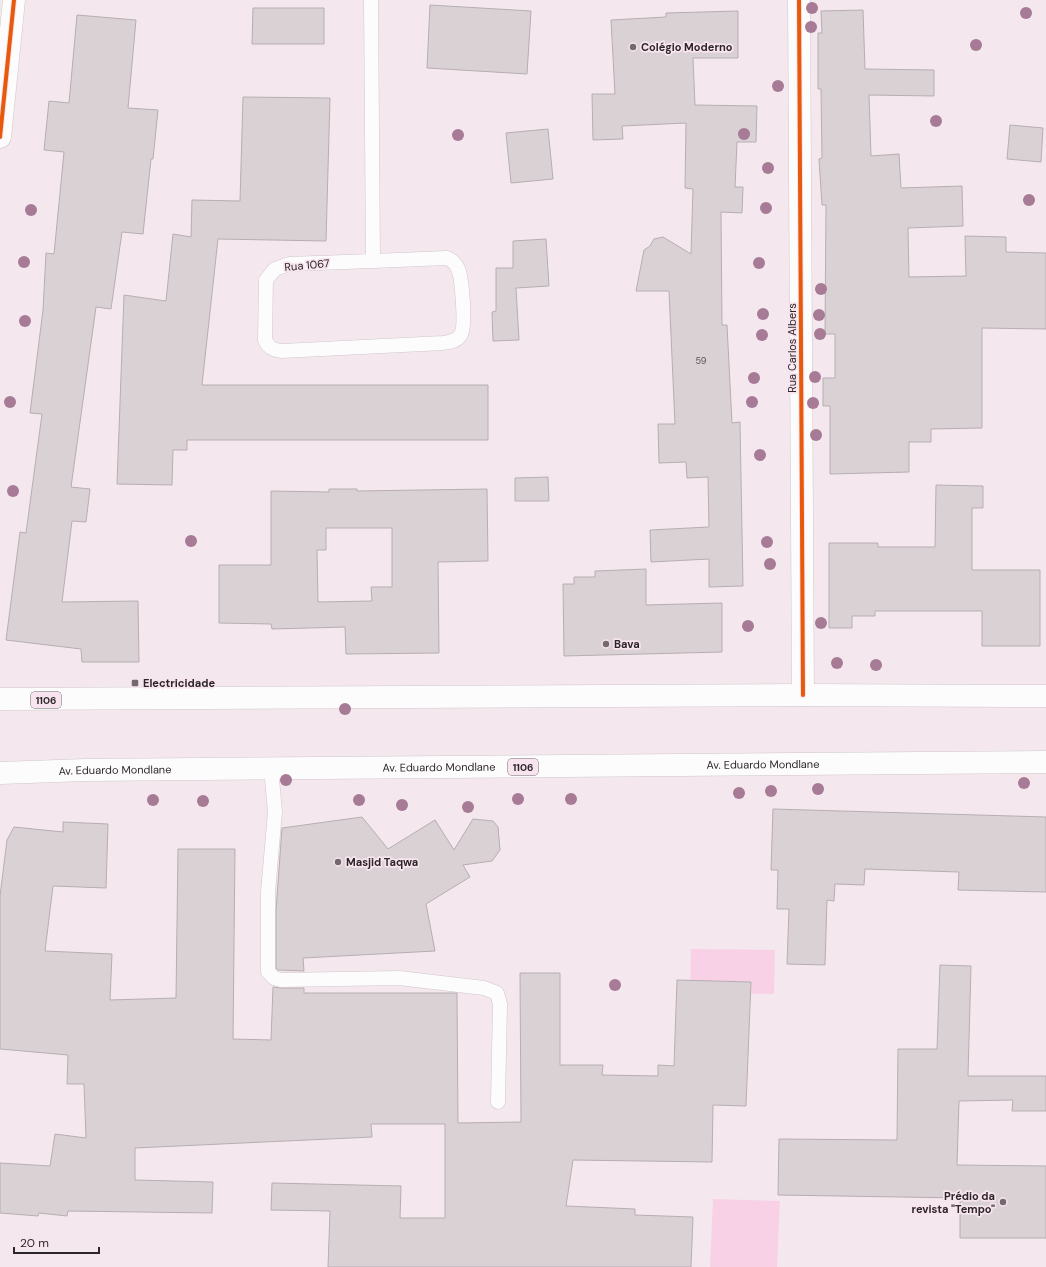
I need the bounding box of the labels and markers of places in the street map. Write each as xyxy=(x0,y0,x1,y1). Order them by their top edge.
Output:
place label: Colégio Moderno xyxy=(641,40,733,54)
marker: Colégio Moderno xyxy=(628,42,638,52)
place label: Bava xyxy=(614,637,640,651)
marker: Bava xyxy=(601,639,611,649)
place label: Electricidade xyxy=(143,676,215,690)
marker: Electricidade xyxy=(130,678,140,688)
place label: Masjid Taqwa xyxy=(346,855,418,869)
marker: Masjid Taqwa xyxy=(333,857,343,867)
place label: Prédio da revista "Tempo" xyxy=(912,1189,995,1216)
marker: Prédio da revista "Tempo" xyxy=(998,1197,1008,1207)

